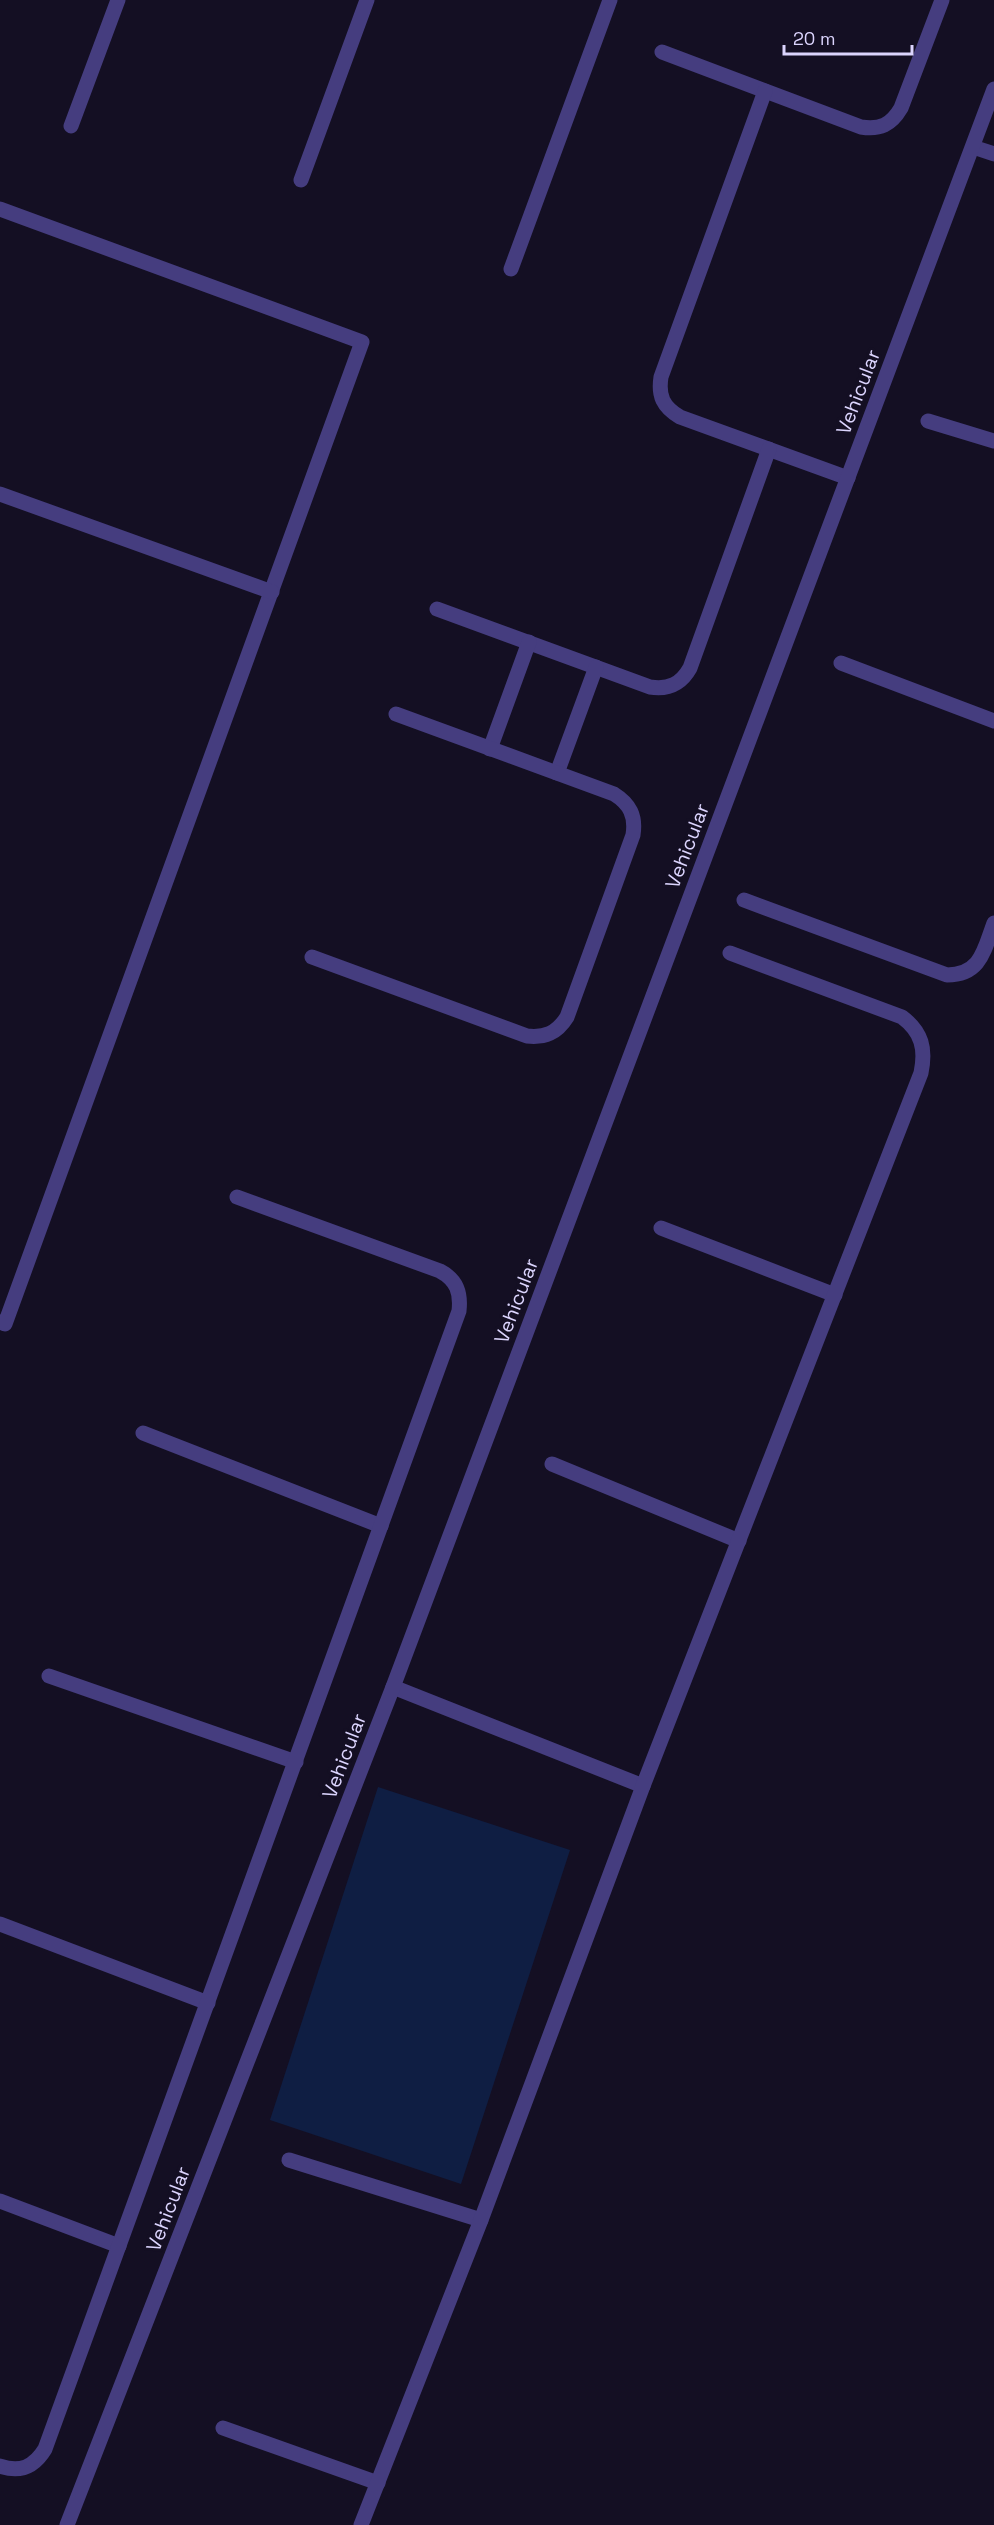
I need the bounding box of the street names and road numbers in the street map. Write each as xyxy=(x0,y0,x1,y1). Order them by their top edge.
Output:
street label: Vehicular xyxy=(830,346,886,438)
street label: Vehicular xyxy=(659,800,715,892)
street label: Vehicular xyxy=(488,1255,544,1347)
street label: Vehicular xyxy=(316,1710,372,1802)
street label: Vehicular xyxy=(140,2163,196,2255)

